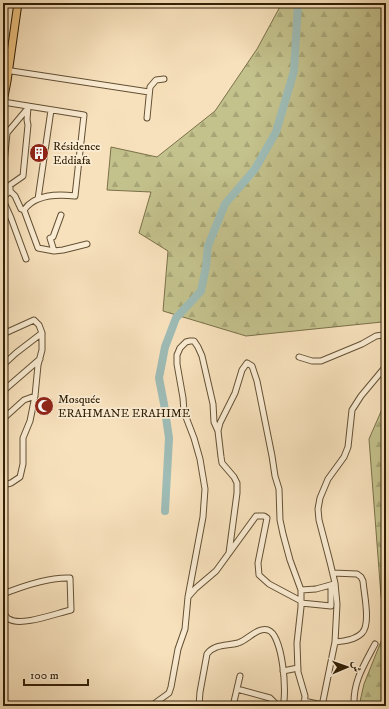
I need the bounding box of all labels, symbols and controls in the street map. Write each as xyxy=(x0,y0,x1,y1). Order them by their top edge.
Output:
place label: Résidence Eddiafa xyxy=(53,139,100,168)
building icon: Résidence Eddiafa xyxy=(28,142,50,164)
place label: Mosquée ERAHMANE ERAHIME xyxy=(58,392,191,421)
mosque icon: Mosquée ERAHMANE ERAHIME xyxy=(33,395,55,417)
north arrow xyxy=(327,647,367,687)
scale bar xyxy=(24,661,88,687)
text: ش xyxy=(349,661,363,672)
text: 100 m xyxy=(30,668,59,683)

